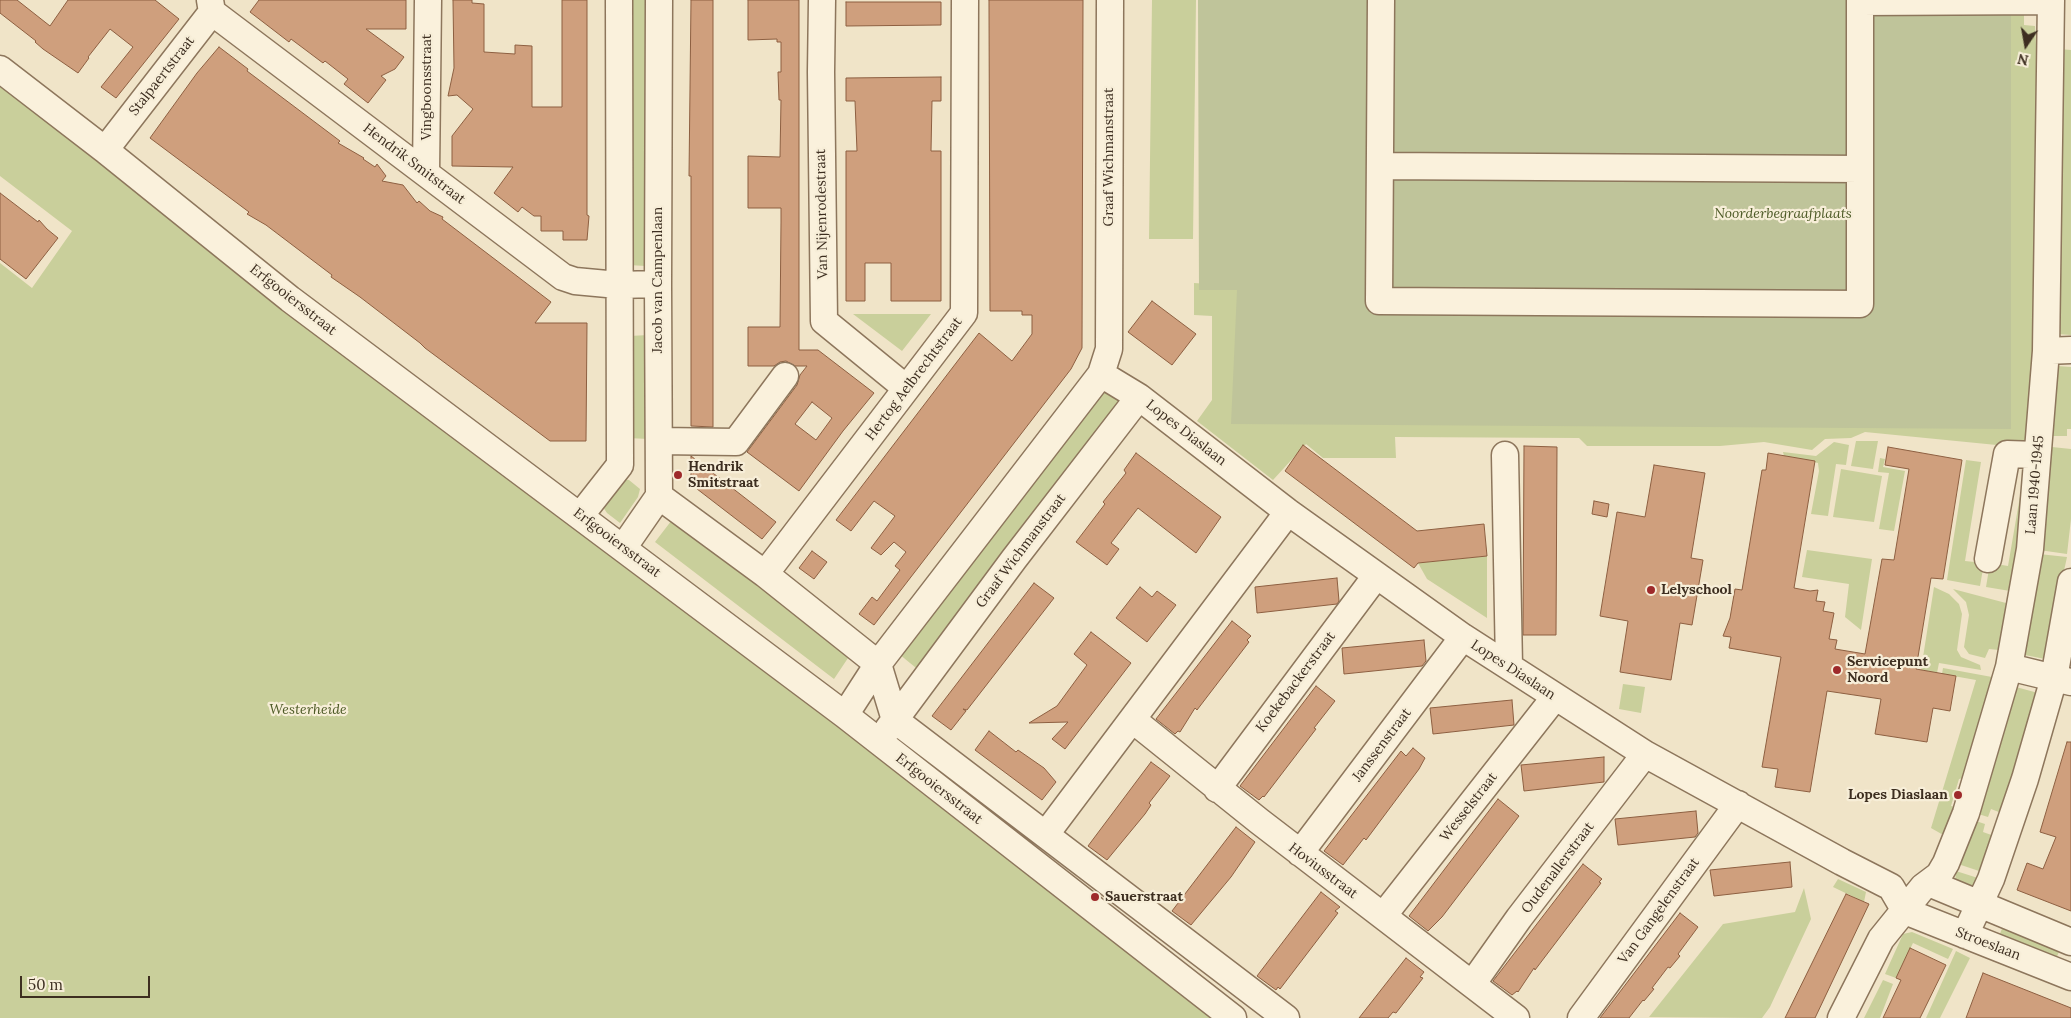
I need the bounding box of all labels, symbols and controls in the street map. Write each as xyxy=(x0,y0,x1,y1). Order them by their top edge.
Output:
north arrow xyxy=(2001,20,2051,70)
street label: Stalpaertstraat xyxy=(126,33,198,119)
street label: Vingboonsstraat xyxy=(419,34,435,140)
text: N xyxy=(2016,50,2030,70)
street label: Graaf Wichmanstraat xyxy=(1101,88,1117,226)
street label: Hendrik Smitstraat xyxy=(359,120,469,208)
street label: Van Nijenrodestraat xyxy=(812,149,832,279)
park label: Noorderbegraafplaats xyxy=(1714,206,1852,222)
street label: Jacob van Campenlaan xyxy=(650,207,666,353)
street label: Erfgooiersstraat xyxy=(246,261,340,339)
street label: Hertog Aelbrechtstraat xyxy=(862,314,966,444)
street label: Lopes Diaslaan xyxy=(1143,396,1229,470)
street label: Laan 1940-1945 xyxy=(2022,435,2048,535)
place label: Hendrik Smitstraat xyxy=(688,459,759,492)
marker: Hendrik Smitstraat xyxy=(672,469,684,481)
street label: Graaf Wichmanstraat xyxy=(973,491,1069,611)
street label: Erfgooiersstraat xyxy=(570,505,664,581)
place label: Lelyschool xyxy=(1661,582,1732,598)
marker: Lelyschool xyxy=(1645,584,1657,596)
street label: Koekebackerstraat xyxy=(1253,628,1339,736)
street label: Lopes Diaslaan xyxy=(1468,636,1558,704)
place label: Servicepunt Noord xyxy=(1847,654,1928,686)
marker: Servicepunt Noord xyxy=(1831,664,1843,676)
park label: Westerheide xyxy=(269,702,347,718)
street label: Janssenstraat xyxy=(1349,705,1415,785)
street label: Erfgooiersstraat xyxy=(892,750,986,828)
street label: Wesselstraat xyxy=(1437,769,1501,845)
place label: Lopes Diaslaan xyxy=(1848,787,1948,803)
marker: Lopes Diaslaan xyxy=(1952,789,1964,801)
street label: Oudenallerstraat xyxy=(1518,819,1598,917)
street label: Hoviusstraat xyxy=(1285,840,1361,902)
street label: Van Gangelenstraat xyxy=(1615,855,1703,967)
place label: Sauerstraat xyxy=(1105,889,1183,905)
marker: Sauerstraat xyxy=(1089,891,1101,903)
street label: Stroeslaan xyxy=(1953,924,2023,964)
scale bar xyxy=(22,966,152,998)
text: 50 m xyxy=(28,975,63,994)

